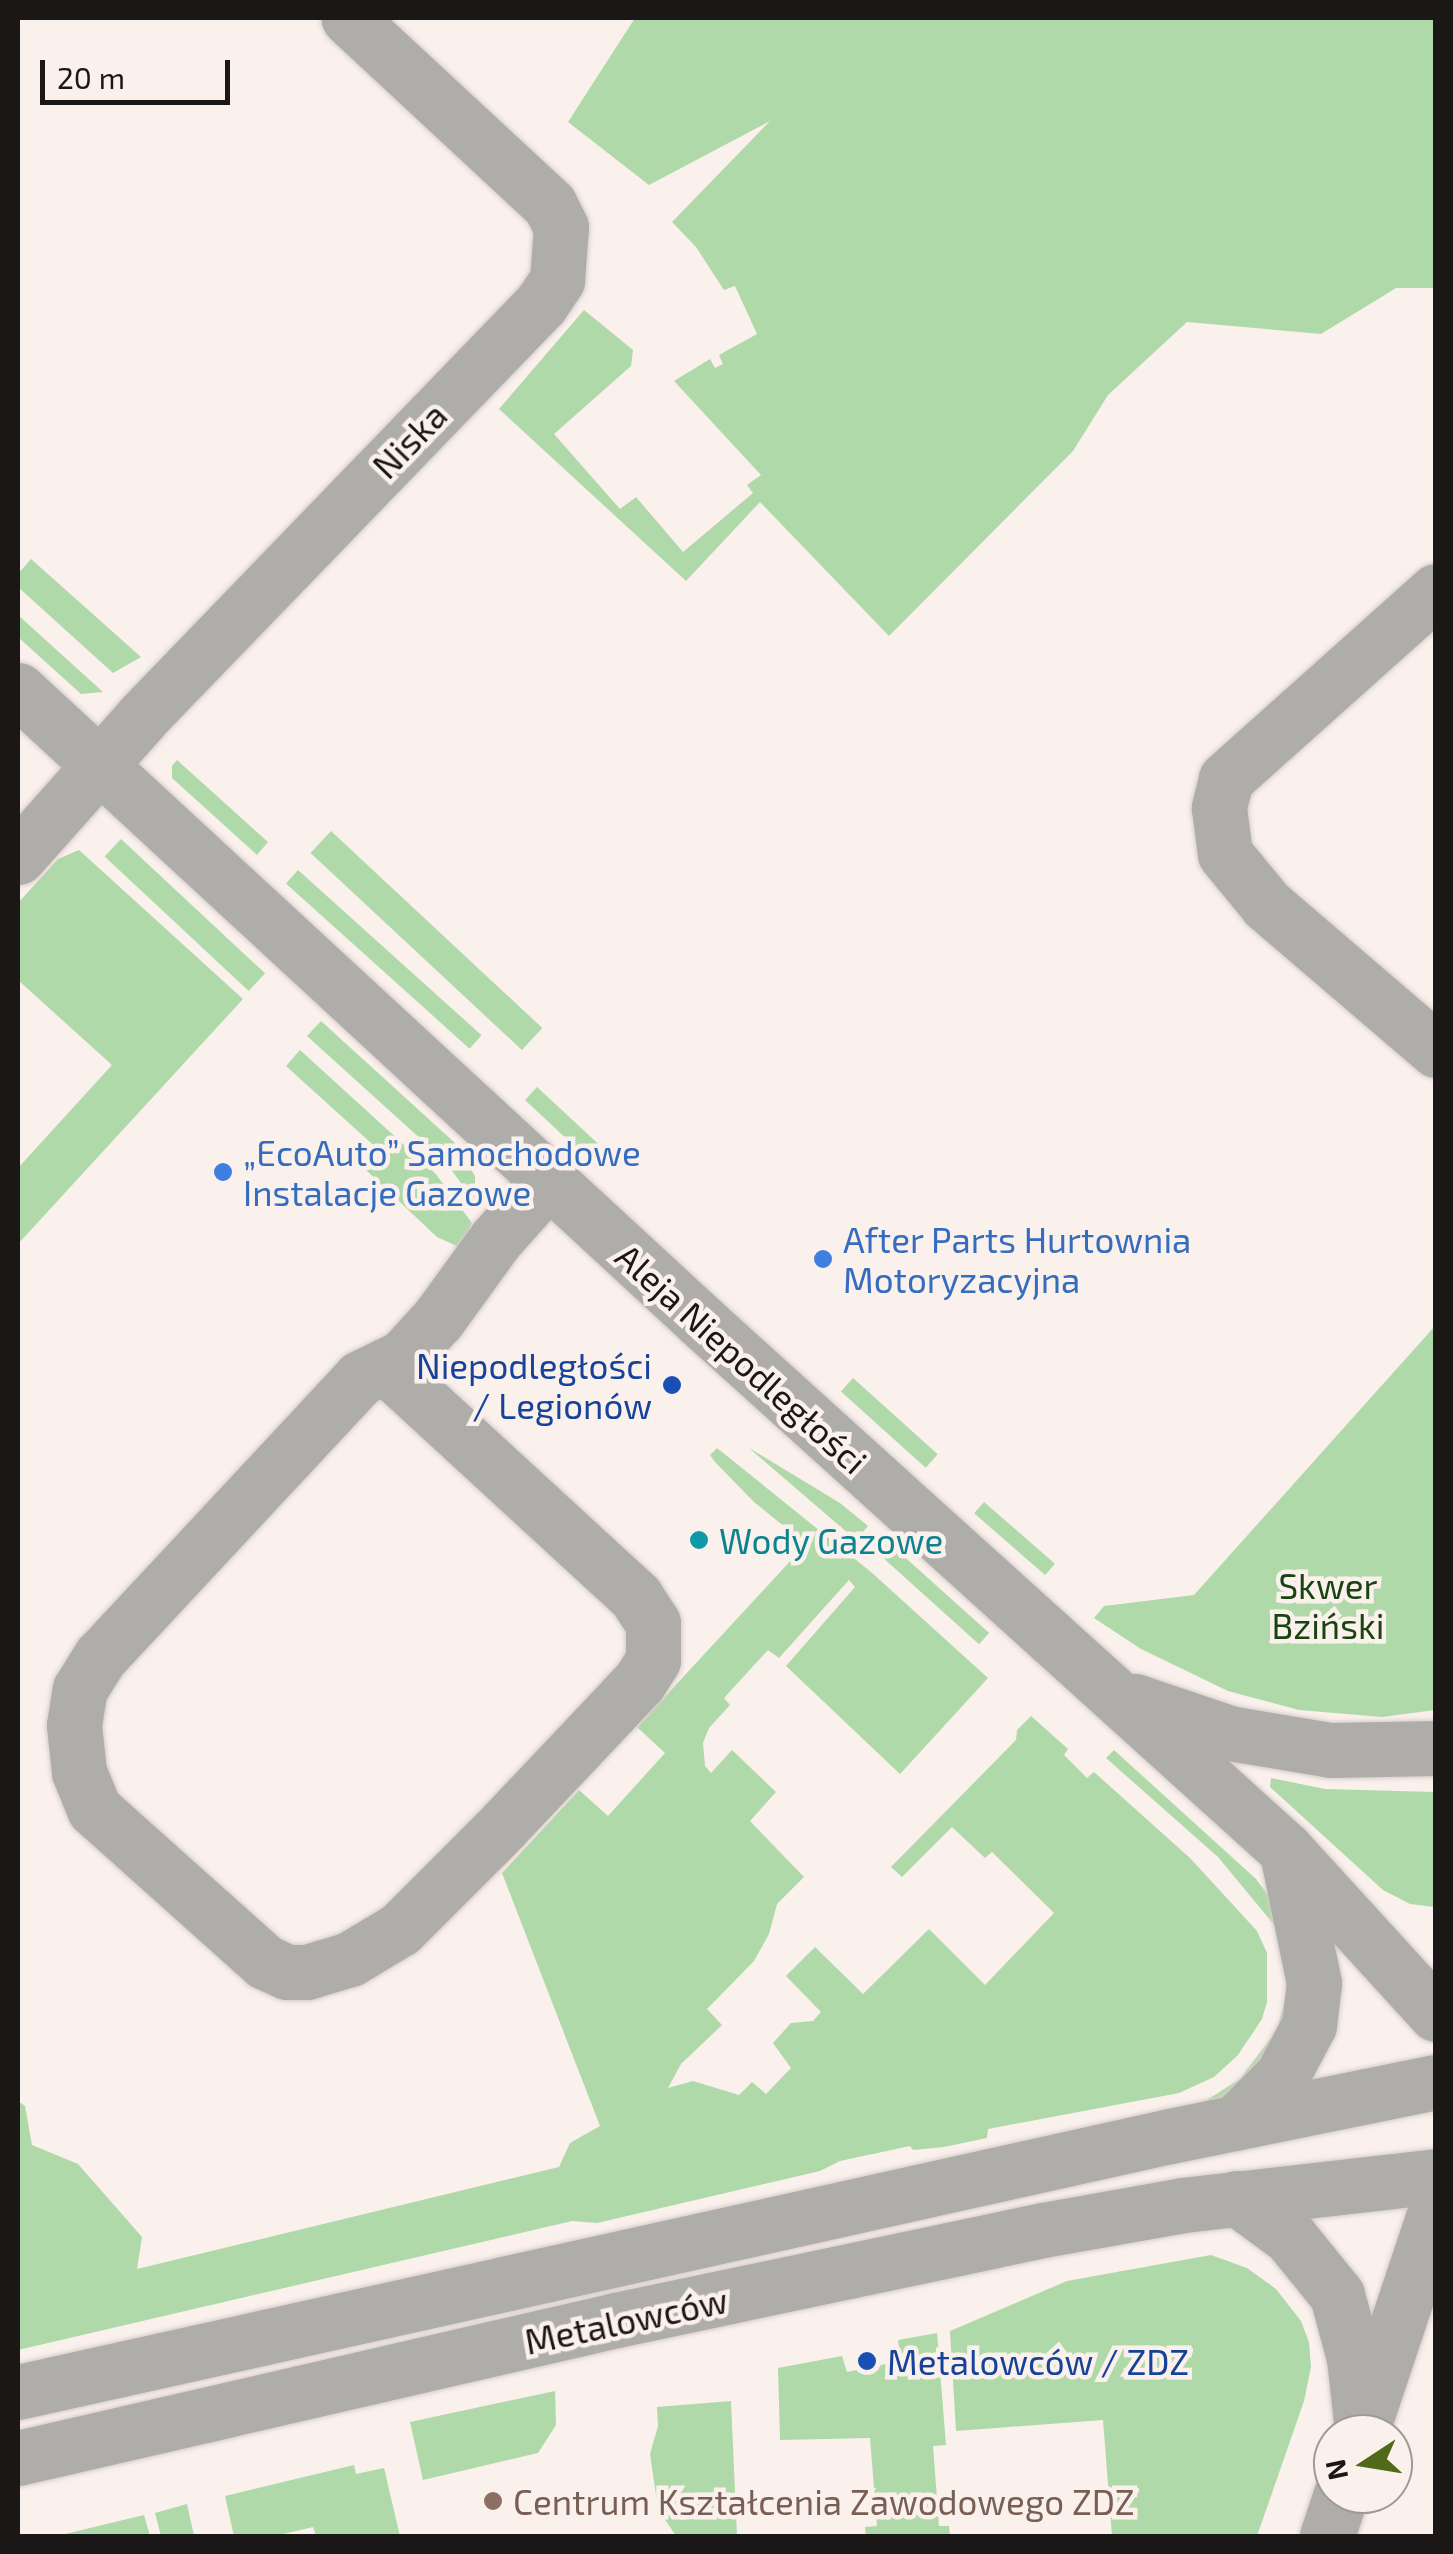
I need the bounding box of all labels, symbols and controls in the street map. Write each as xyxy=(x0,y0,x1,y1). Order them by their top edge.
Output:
scale bar xyxy=(45,40,235,102)
text: 20 m xyxy=(57,59,125,95)
street label: Niska xyxy=(363,394,455,486)
place label: „EcoAuto” Samochodowe Instalacje Gazowe xyxy=(243,1131,641,1213)
marker: „EcoAuto” Samochodowe Instalacje Gazowe xyxy=(212,1161,234,1183)
place label: After Parts Hurtownia Motoryzacyjna xyxy=(843,1218,1192,1300)
street label: Aleja Niepodległości xyxy=(608,1234,876,1482)
marker: After Parts Hurtownia Motoryzacyjna xyxy=(812,1248,834,1270)
place label: Niepodległości / Legionów xyxy=(416,1344,652,1426)
marker: Niepodległości / Legionów xyxy=(661,1374,683,1396)
place label: Wody Gazowe xyxy=(719,1519,944,1561)
marker: Wody Gazowe xyxy=(688,1529,710,1551)
park label: Skwer Bziński xyxy=(1272,1564,1384,1646)
street label: Metalowców xyxy=(521,2278,731,2362)
place label: Metalowców / ZDZ xyxy=(887,2340,1190,2382)
marker: Metalowców / ZDZ xyxy=(856,2350,878,2372)
north arrow xyxy=(1313,2414,1413,2514)
text: N xyxy=(1317,2456,1354,2483)
place label: Centrum Kształcenia Zawodowego ZDZ xyxy=(513,2480,1135,2522)
marker: Centrum Kształcenia Zawodowego ZDZ xyxy=(482,2490,504,2512)

